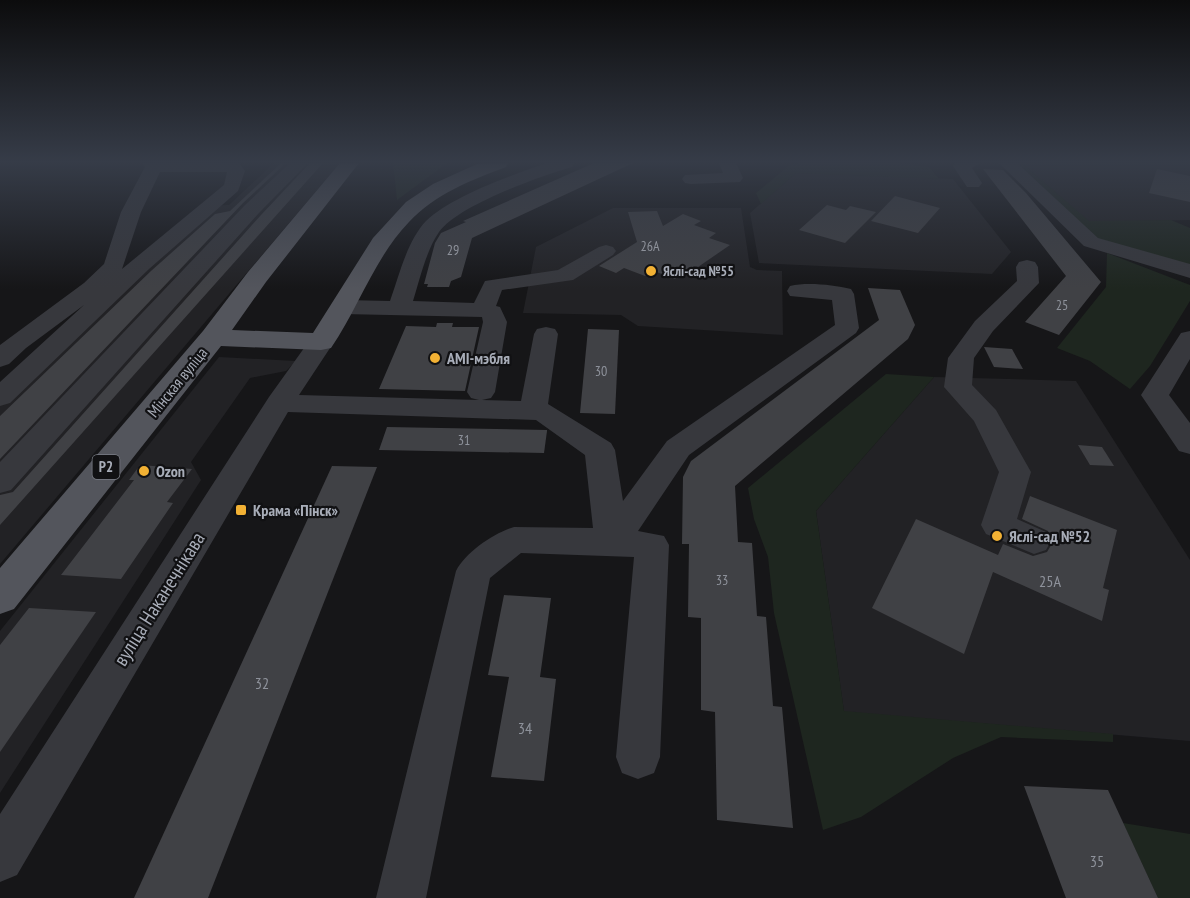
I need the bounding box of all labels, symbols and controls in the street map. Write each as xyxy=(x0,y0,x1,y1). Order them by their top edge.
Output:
house number: 26А xyxy=(640,237,660,255)
house number: 29 xyxy=(447,241,459,259)
place label: Яслі-сад №55 xyxy=(663,262,734,280)
marker: Яслі-сад №55 xyxy=(644,264,658,278)
house number: 25 xyxy=(1056,296,1068,314)
street label: Мінская вуліца xyxy=(143,343,211,421)
place label: AMI-мэбля xyxy=(446,348,510,368)
marker: AMI-мэбля xyxy=(428,351,442,365)
house number: 30 xyxy=(595,362,607,380)
house number: 31 xyxy=(458,431,470,449)
road number: Р2 xyxy=(92,455,120,479)
place label: Ozon xyxy=(156,461,185,481)
marker: Ozon xyxy=(137,464,151,478)
place label: Крама «Пінск» xyxy=(253,500,339,520)
marker: Крама «Пінск» xyxy=(234,503,248,517)
place label: Яслі-сад №52 xyxy=(1009,526,1090,546)
street label: вуліца Наканечнікава xyxy=(107,527,211,671)
marker: Яслі-сад №52 xyxy=(990,529,1004,543)
house number: 33 xyxy=(716,571,728,589)
house number: 25А xyxy=(1039,571,1061,591)
house number: 32 xyxy=(255,673,269,693)
house number: 34 xyxy=(518,718,532,738)
house number: 35 xyxy=(1090,851,1104,871)

